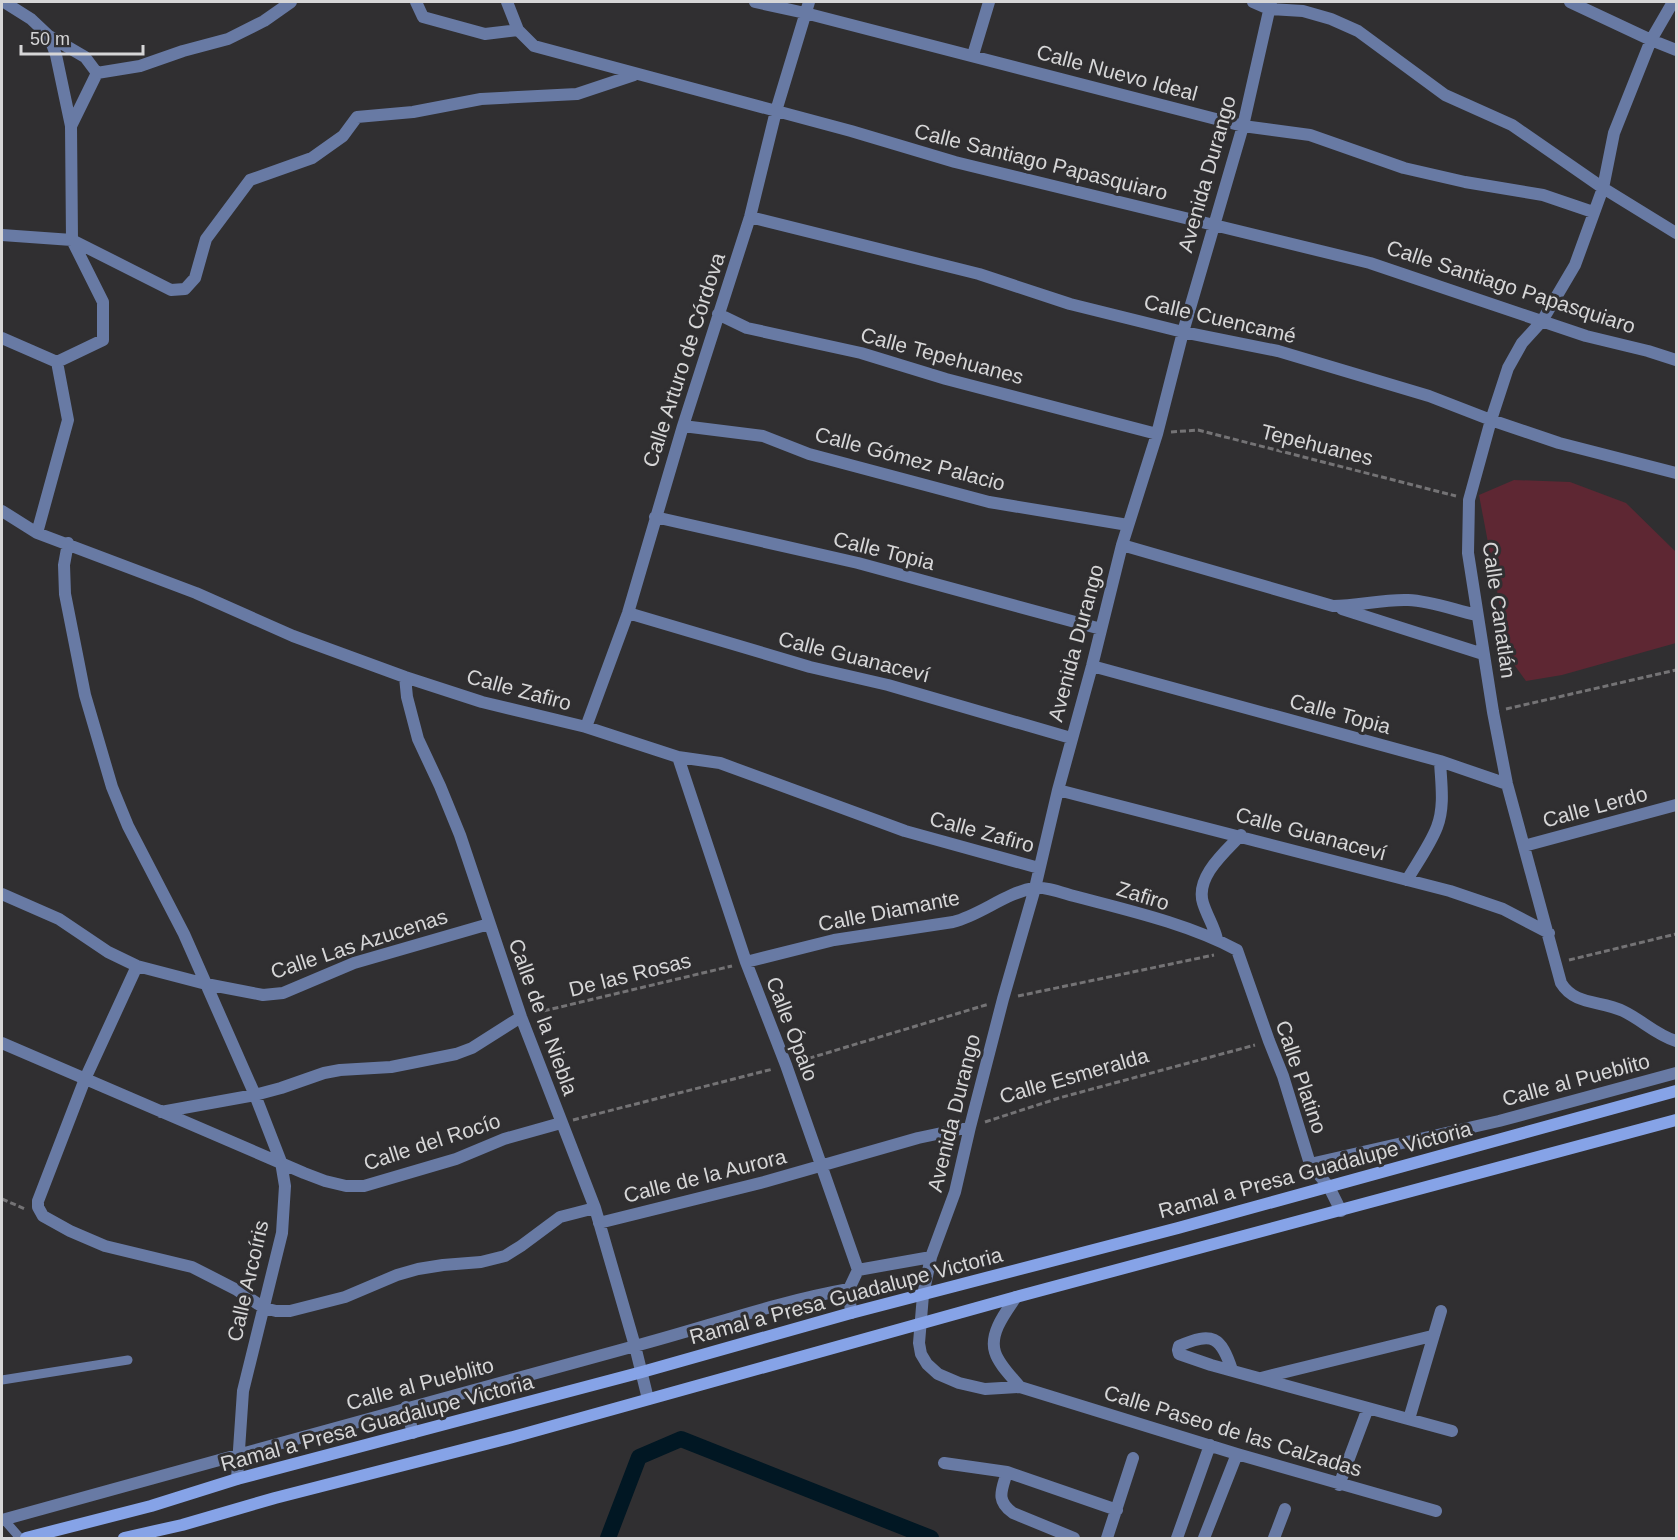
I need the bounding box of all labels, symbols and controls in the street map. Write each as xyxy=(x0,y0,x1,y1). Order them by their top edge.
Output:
scale bar xyxy=(21,18,142,56)
text: 50 m xyxy=(30,29,70,49)
street label: Calle Nuevo Ideal xyxy=(1034,40,1200,105)
street label: Avenida Durango xyxy=(1173,93,1240,255)
street label: Calle Santiago Papasquiaro xyxy=(912,119,1170,204)
street label: Calle Santiago Papasquiaro xyxy=(1384,235,1639,338)
street label: Calle Arturo de Córdova xyxy=(638,249,729,470)
street label: Calle Cuencamé xyxy=(1142,290,1298,347)
street label: Calle Tepehuanes xyxy=(858,323,1026,388)
street label: Tepehuanes xyxy=(1259,420,1375,470)
street label: Calle Gómez Palacio xyxy=(812,422,1008,495)
street label: Calle Topia xyxy=(831,527,937,574)
street label: Calle Canatlán xyxy=(1479,540,1520,680)
street label: Avenida Durango xyxy=(1043,562,1108,724)
street label: Calle Guanaceví xyxy=(776,627,932,686)
street label: Calle Zafiro xyxy=(464,665,574,715)
street label: Calle Topia xyxy=(1287,689,1393,738)
street label: Calle Lerdo xyxy=(1540,782,1650,832)
street label: Calle Guanaceví xyxy=(1233,802,1389,865)
street label: Calle Zafiro xyxy=(927,807,1037,857)
street label: Zafiro xyxy=(1114,877,1172,914)
street label: Calle Diamante xyxy=(816,886,962,935)
street label: Calle Las Azucenas xyxy=(268,904,450,983)
street label: Calle de la Niebla xyxy=(505,936,583,1098)
street label: De las Rosas xyxy=(567,948,693,1001)
street label: Calle Ópalo xyxy=(762,973,823,1084)
street label: Calle Platino xyxy=(1271,1017,1332,1136)
street label: Avenida Durango xyxy=(923,1032,984,1194)
street label: Calle Esmeralda xyxy=(997,1043,1151,1108)
street label: Calle al Pueblito xyxy=(1500,1049,1652,1110)
street label: Calle del Rocío xyxy=(361,1109,503,1174)
street label: Ramal a Presa Guadalupe Victoria xyxy=(1156,1117,1474,1222)
street label: Calle de la Aurora xyxy=(621,1144,789,1207)
street label: Calle Arcoíris xyxy=(222,1218,273,1344)
street label: Ramal a Presa Guadalupe Victoria xyxy=(687,1243,1005,1348)
street label: Calle al Pueblito xyxy=(344,1353,496,1414)
street label: Ramal a Presa Guadalupe Victoria xyxy=(218,1370,536,1475)
street label: Calle Paseo de las Calzadas xyxy=(1101,1380,1365,1481)

